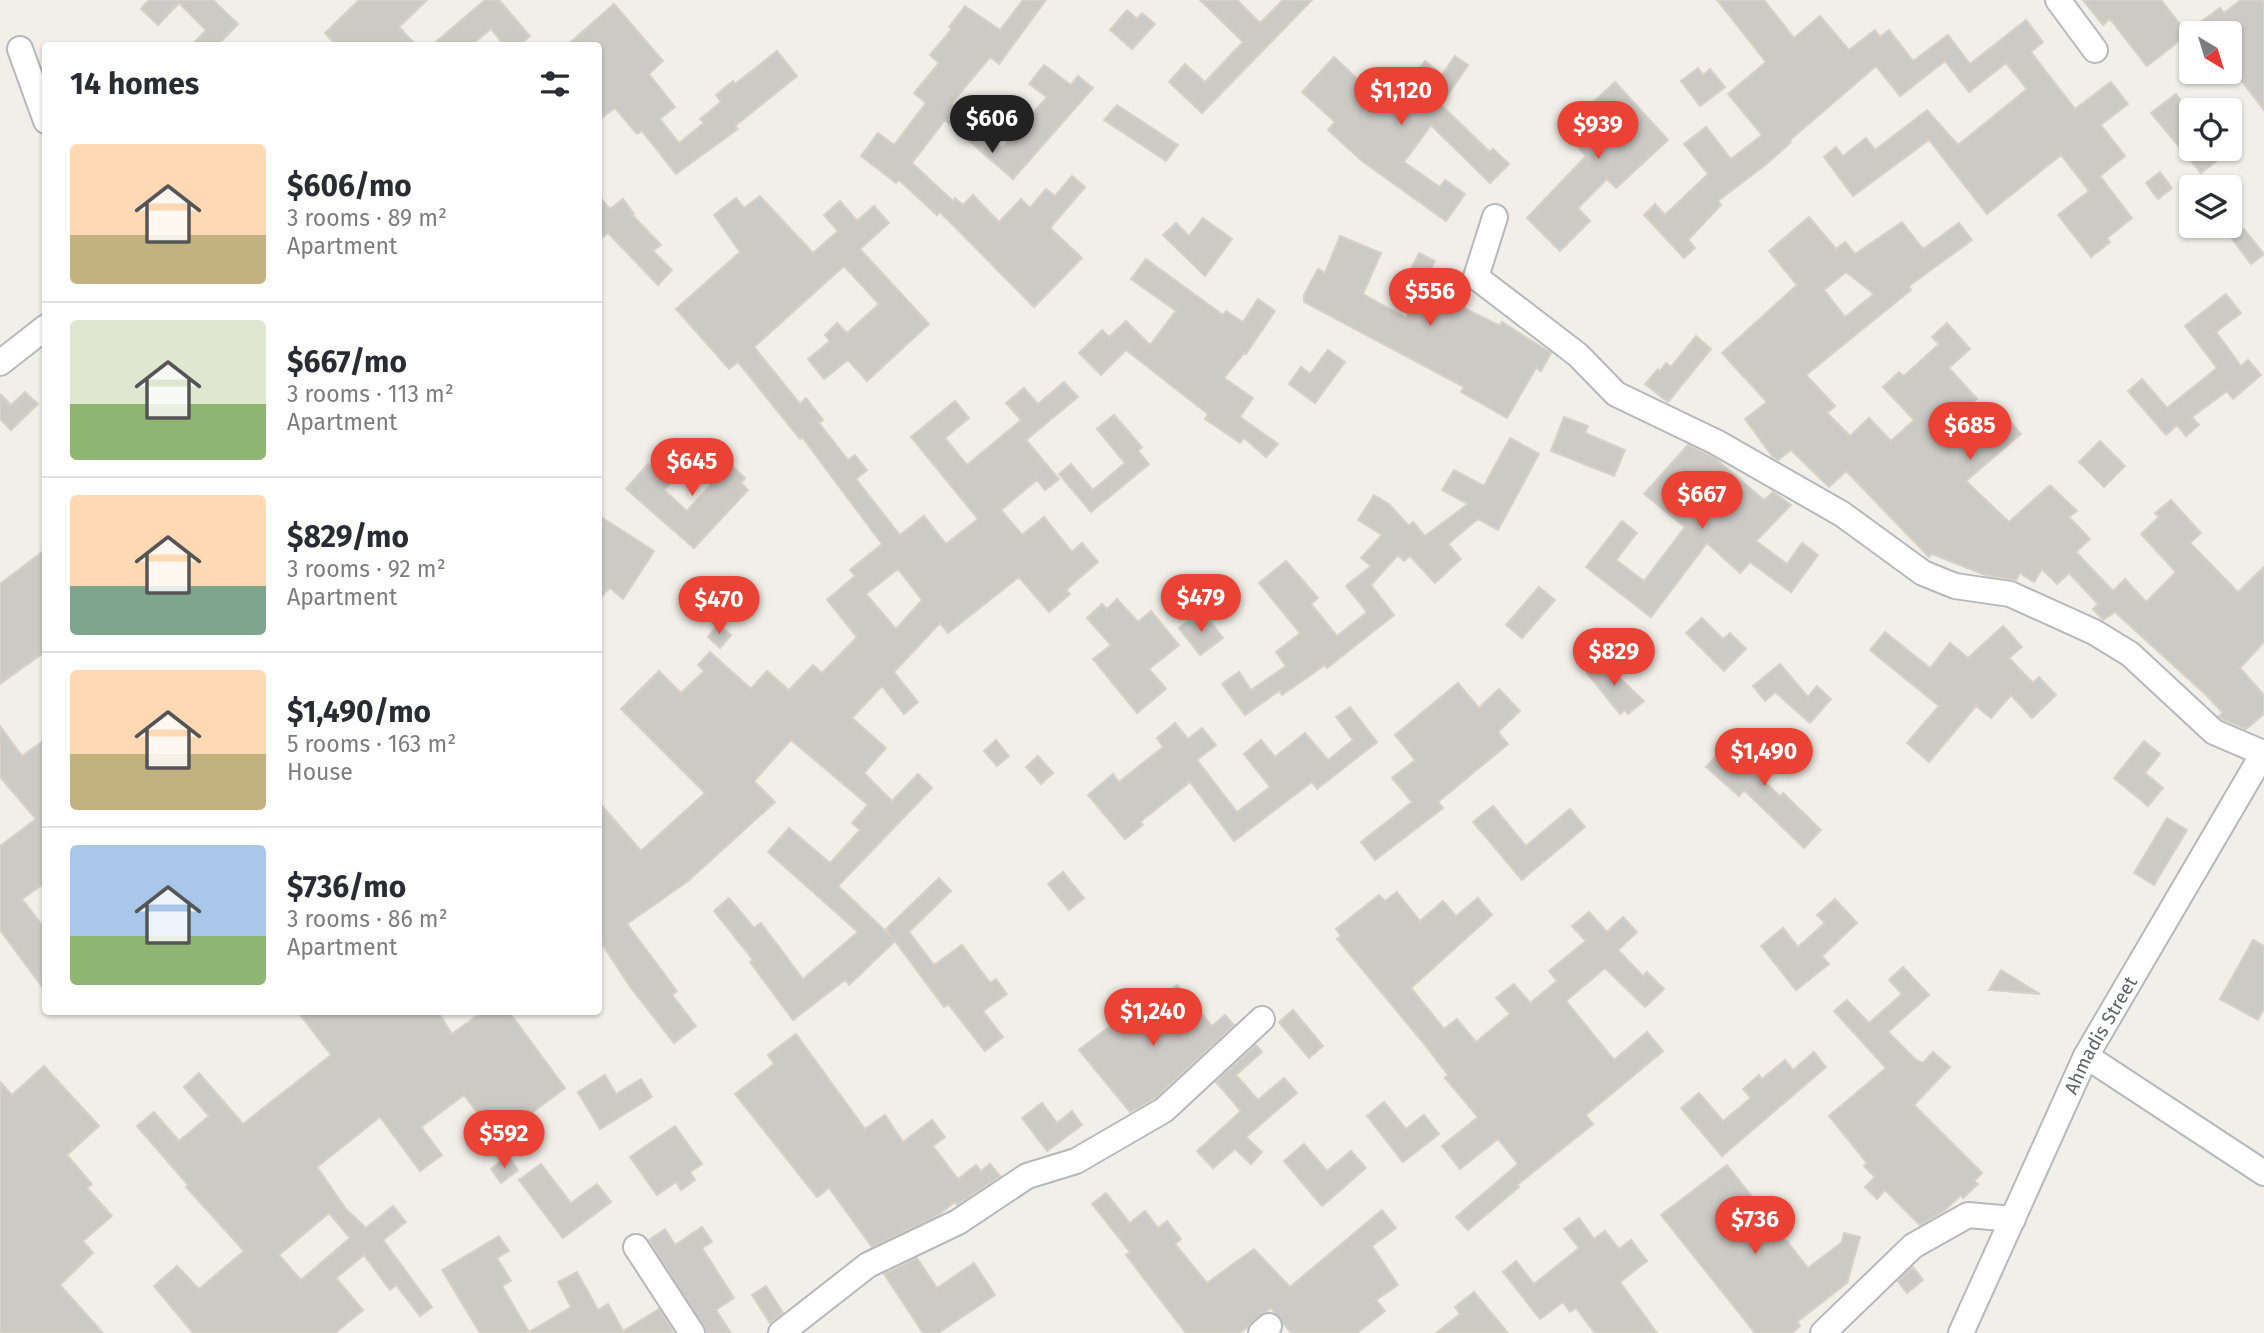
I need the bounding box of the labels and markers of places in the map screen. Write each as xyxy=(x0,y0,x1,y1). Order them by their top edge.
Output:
pin: $1,120 xyxy=(1344,68,1458,127)
pin: $606 xyxy=(951,96,1033,155)
pin: $939 xyxy=(1557,102,1639,161)
pin: $556 xyxy=(1389,268,1471,328)
pin: $685 xyxy=(1929,402,2011,462)
pin: $645 xyxy=(651,438,733,498)
pin: $667 xyxy=(1661,472,1743,531)
pin: $479 xyxy=(1160,574,1242,634)
pin: $470 xyxy=(678,576,760,636)
pin: $829 xyxy=(1573,628,1655,688)
pin: $1,490 xyxy=(1707,728,1821,788)
pin: $1,240 xyxy=(1096,988,1210,1048)
pin: $592 xyxy=(463,1110,545,1170)
pin: $736 xyxy=(1714,1196,1796,1256)

